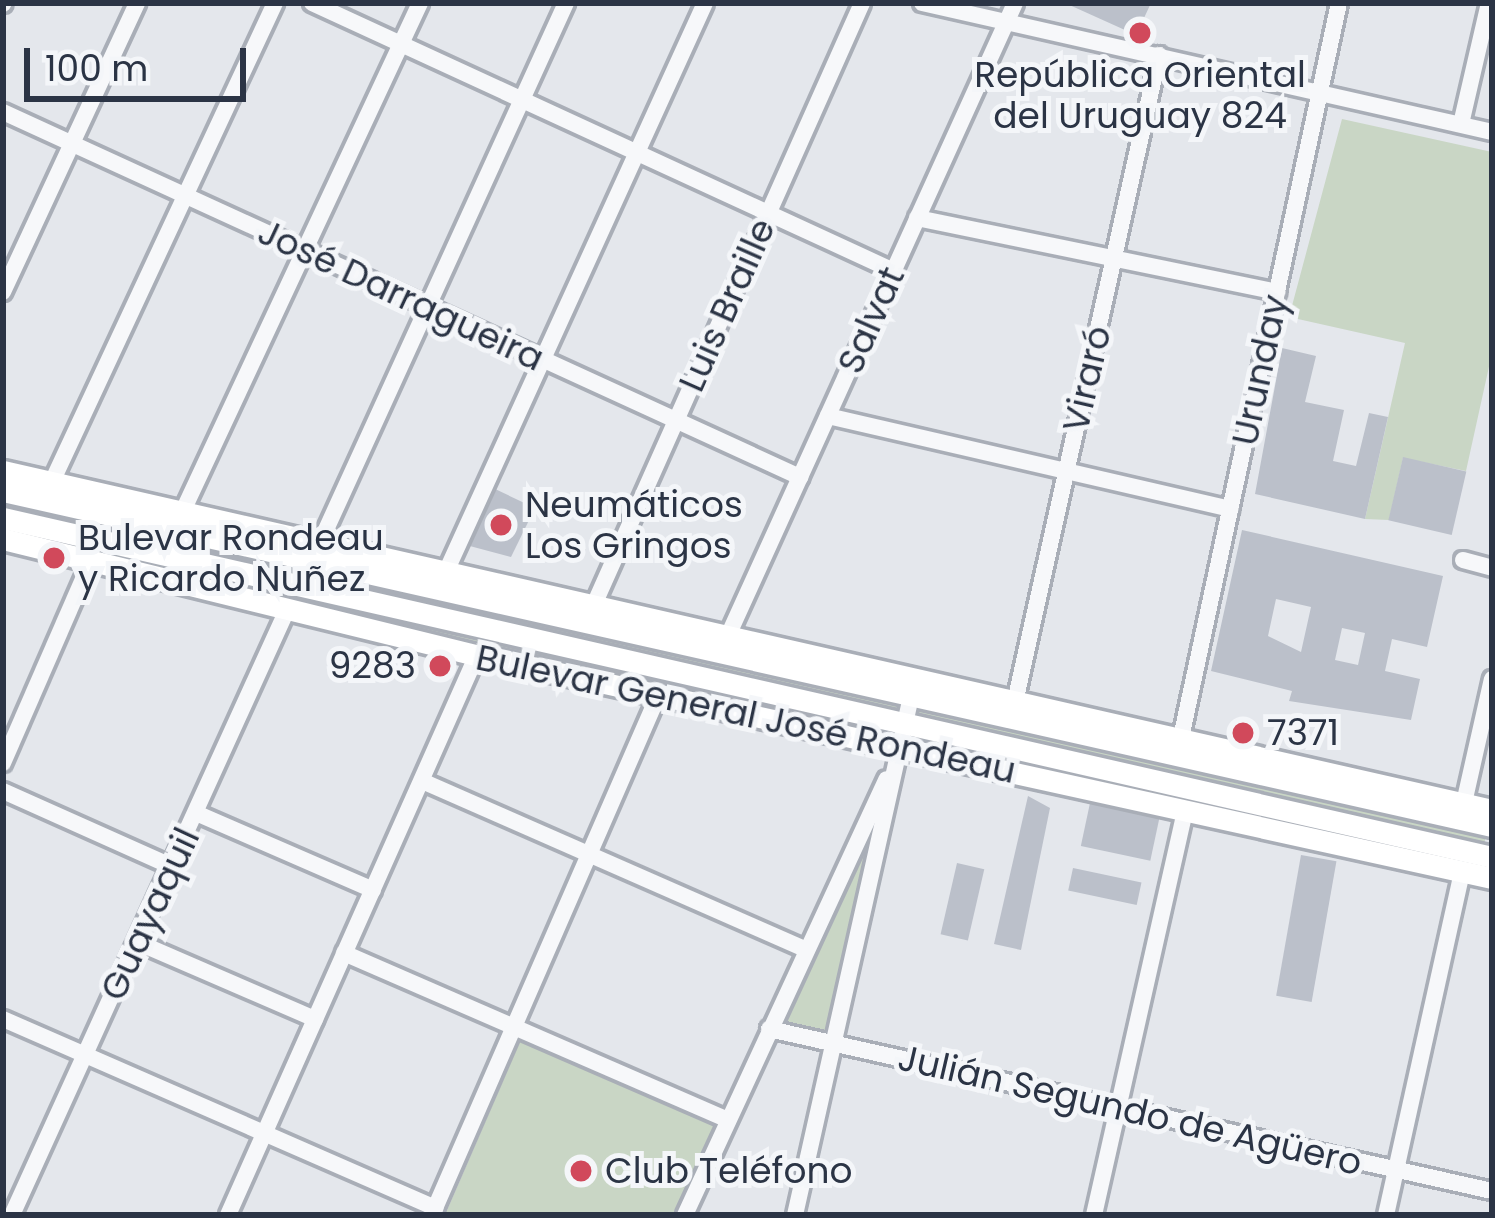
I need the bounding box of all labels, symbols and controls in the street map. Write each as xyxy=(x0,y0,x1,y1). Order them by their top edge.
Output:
marker: República Oriental del Uruguay 824 xyxy=(1127,20,1153,46)
scale bar xyxy=(30,24,252,98)
text: 100 m xyxy=(45,43,148,94)
place label: República Oriental del Uruguay 824 xyxy=(974,52,1306,137)
street label: José Darragueira xyxy=(251,210,551,380)
street label: Luis Braille xyxy=(670,212,784,398)
street label: Salvat xyxy=(828,260,914,380)
street label: Urunday xyxy=(1223,291,1297,449)
street label: Viraró xyxy=(1054,322,1120,436)
place label: Neumáticos Los Gringos xyxy=(525,482,743,567)
marker: Neumáticos Los Gringos xyxy=(488,512,514,538)
place label: Bulevar Rondeau y Ricardo Nuñez xyxy=(78,515,384,600)
marker: Bulevar Rondeau y Ricardo Nuñez xyxy=(41,545,67,571)
street label: Bulevar General José Rondeau xyxy=(472,636,1020,792)
place label: 9283 xyxy=(329,644,416,688)
marker: 9283 xyxy=(427,653,453,679)
place label: 7371 xyxy=(1267,711,1339,755)
marker: 7371 xyxy=(1230,720,1256,746)
street label: Guayaquil xyxy=(91,821,209,1007)
street label: Julián Segundo de Agüero xyxy=(894,1036,1366,1184)
place label: Club Teléfono xyxy=(605,1149,853,1193)
marker: Club Teléfono xyxy=(568,1158,594,1184)

